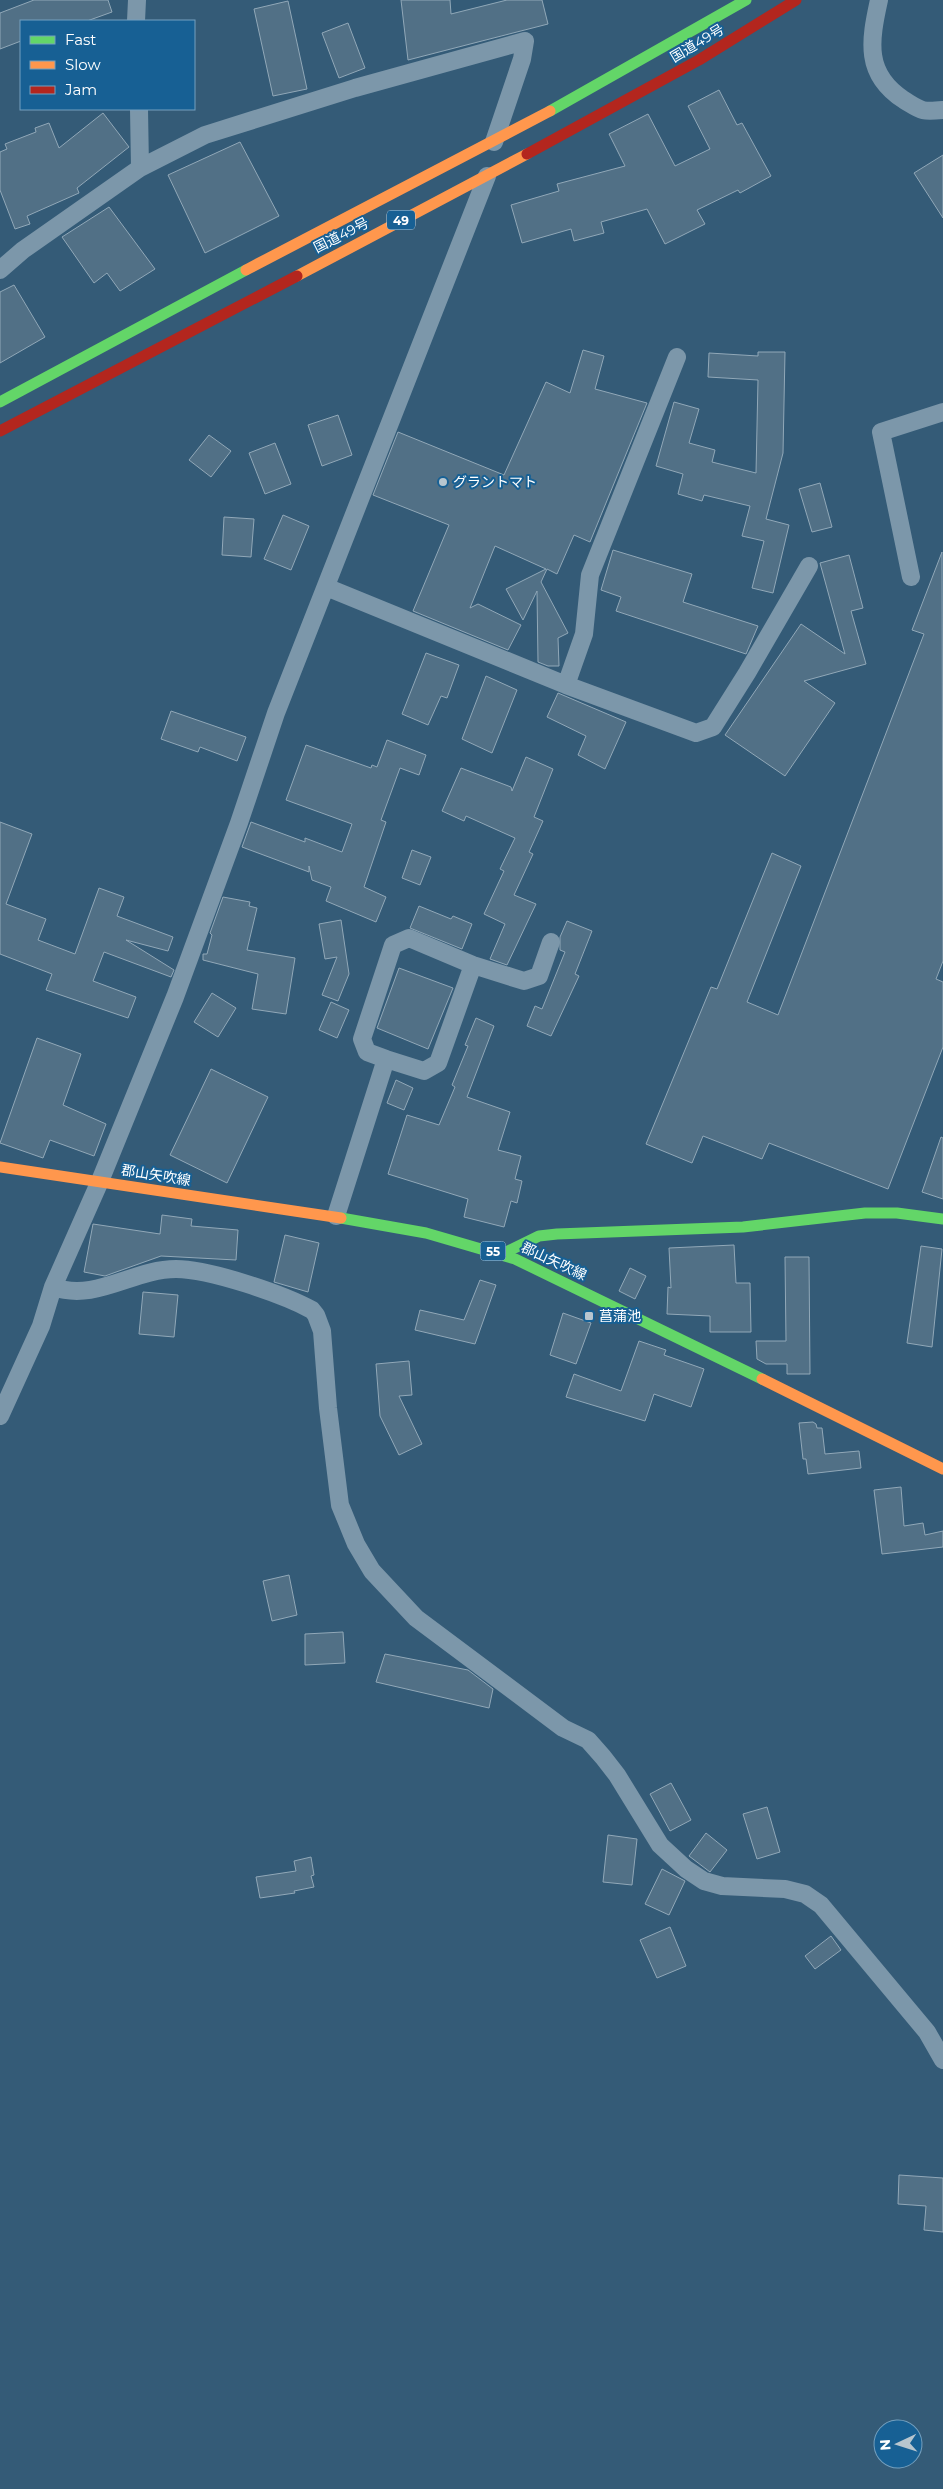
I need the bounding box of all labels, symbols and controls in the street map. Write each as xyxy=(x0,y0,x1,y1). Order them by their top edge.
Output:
legend xyxy=(20,20,195,110)
street label: 国道49号 xyxy=(667,20,727,66)
text: Fast xyxy=(65,30,96,49)
text: Slow xyxy=(65,55,101,74)
text: Jam xyxy=(64,80,97,99)
road number: 49 xyxy=(387,210,415,230)
street label: 国道49号 xyxy=(310,213,372,257)
place label: グラントマト xyxy=(453,473,537,491)
marker: グラントマト xyxy=(437,476,449,488)
street label: 郡山矢吹線 xyxy=(120,1161,192,1189)
street label: 郡山矢吹線 xyxy=(518,1238,590,1284)
road number: 55 xyxy=(480,1242,506,1260)
place label: 菖蒲池 xyxy=(599,1307,641,1325)
marker: 菖蒲池 xyxy=(583,1310,595,1322)
north arrow xyxy=(873,2419,923,2469)
text: N xyxy=(876,2439,894,2451)

